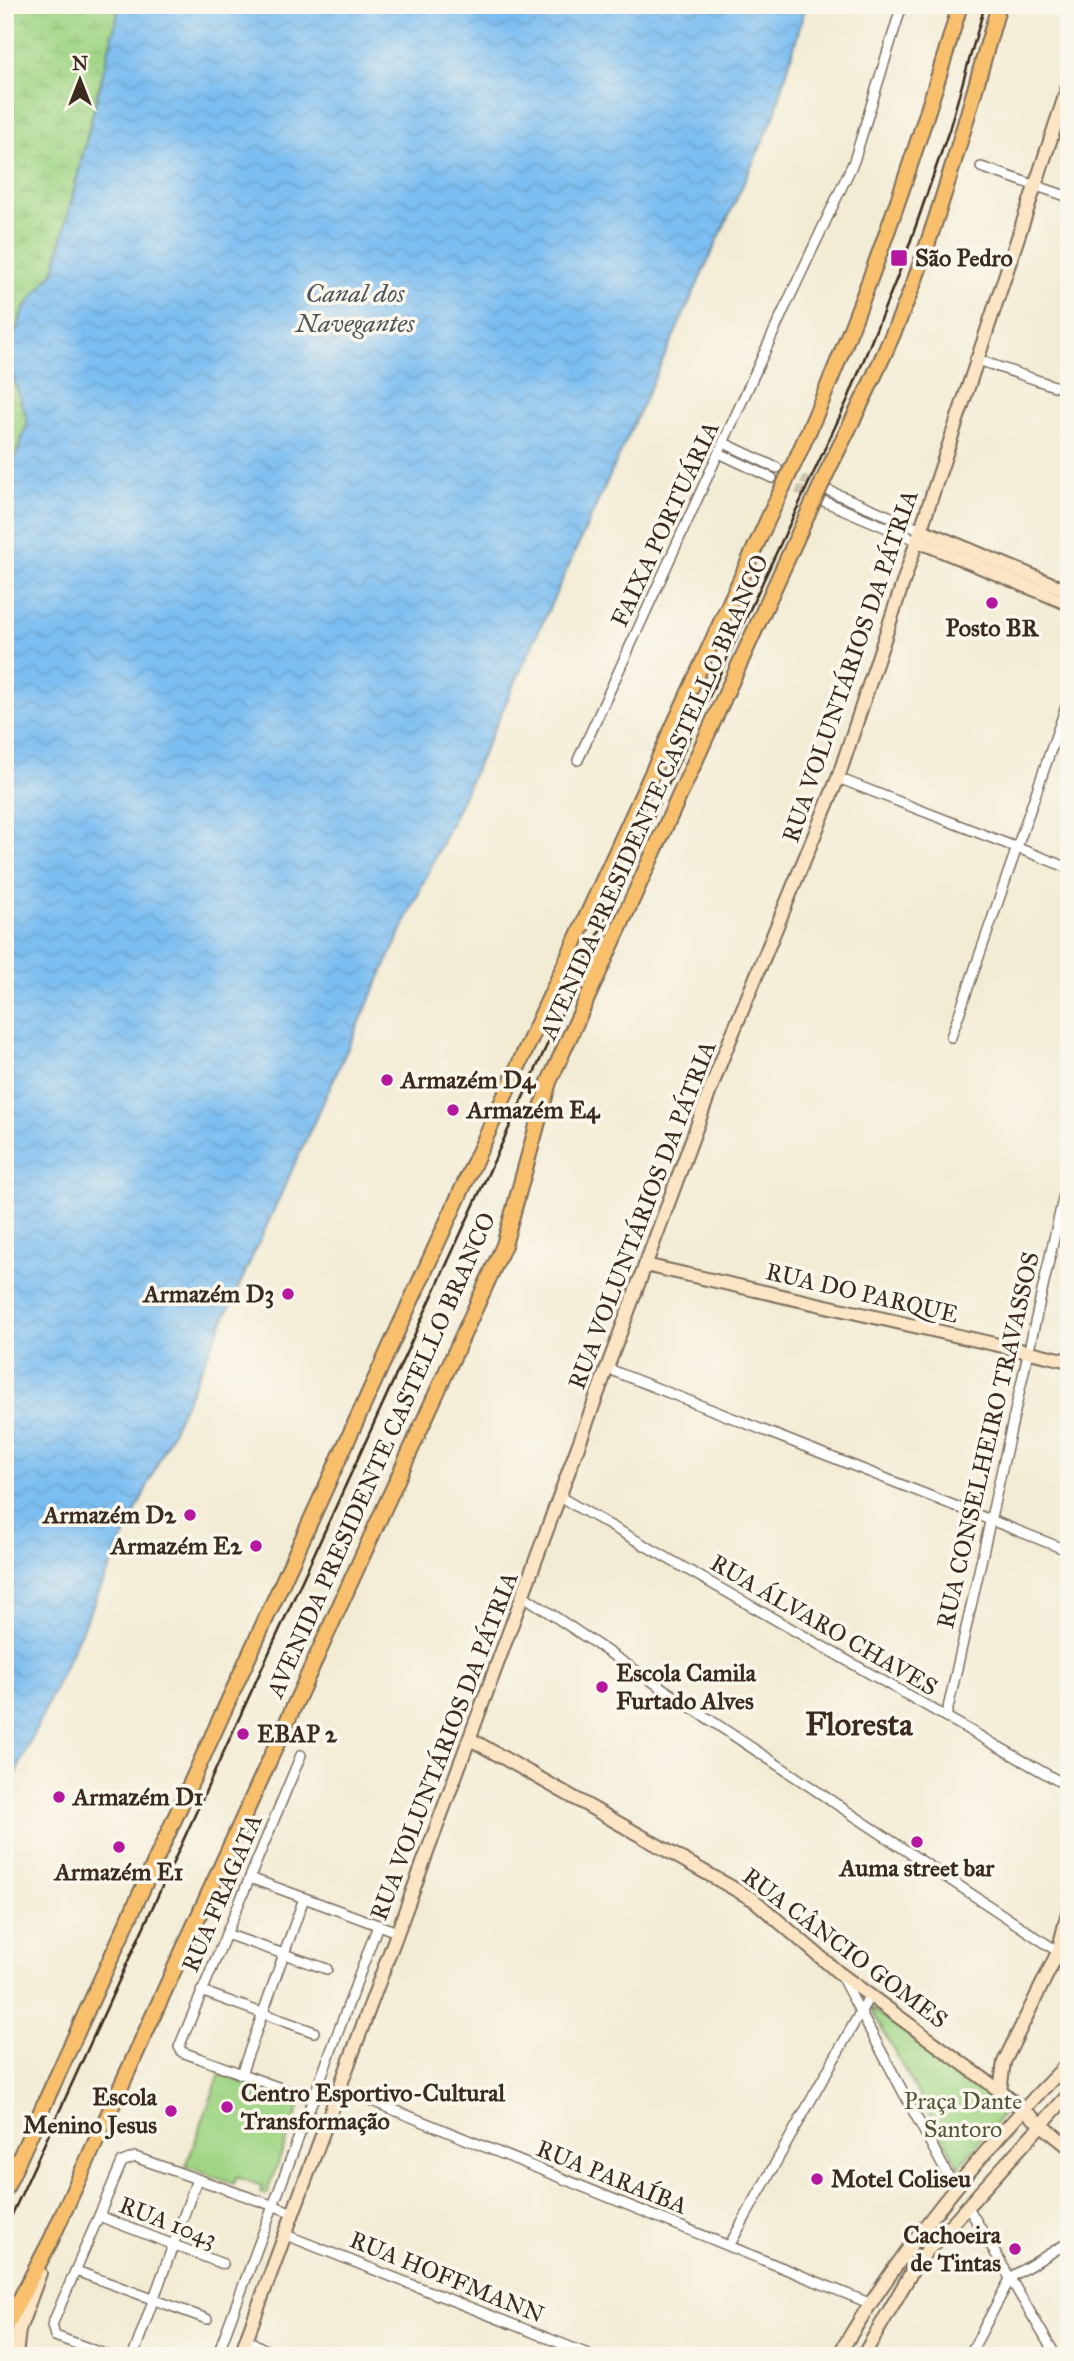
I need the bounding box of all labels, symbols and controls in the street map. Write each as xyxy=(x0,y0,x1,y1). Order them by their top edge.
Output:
north arrow xyxy=(46,46,116,116)
text: N xyxy=(72,52,88,75)
place label: São Pedro xyxy=(915,243,1013,273)
marker: São Pedro xyxy=(889,248,909,268)
water label: Canal dos Navegantes xyxy=(293,277,415,339)
street label: FAIXA PORTUÁRIA xyxy=(604,416,726,632)
street label: RUA VOLUNTÁRIOS DA PÁTRIA xyxy=(775,486,925,846)
street label: AVENIDA PRESIDENTE CASTELLO BRANCO xyxy=(532,550,775,1045)
marker: Posto BR xyxy=(984,595,1000,611)
place label: Posto BR xyxy=(946,613,1040,643)
street label: RUA VOLUNTÁRIOS DA PÁTRIA xyxy=(562,1036,722,1394)
place label: Armazém D4 xyxy=(399,1065,537,1095)
marker: Armazém D4 xyxy=(379,1072,395,1088)
place label: Armazém E4 xyxy=(465,1095,601,1125)
marker: Armazém E4 xyxy=(445,1102,461,1118)
street label: AVENIDA PRESIDENTE CASTELLO BRANCO xyxy=(259,1208,502,1703)
street label: RUA CONSELHEIRO TRAVASSOS xyxy=(930,1249,1046,1631)
street label: RUA DO PARQUE xyxy=(763,1256,961,1330)
place label: Armazém D3 xyxy=(142,1279,274,1309)
marker: Armazém D3 xyxy=(280,1286,296,1302)
place label: Armazém D2 xyxy=(41,1500,177,1530)
marker: Armazém D2 xyxy=(182,1507,198,1523)
place label: Armazém E2 xyxy=(109,1531,243,1561)
marker: Armazém E2 xyxy=(248,1538,264,1554)
street label: RUA ÁLVARO CHAVES xyxy=(705,1548,943,1702)
street label: RUA VOLUNTÁRIOS DA PÁTRIA xyxy=(364,1567,524,1925)
place label: Escola Camila Furtado Alves xyxy=(616,1658,757,1716)
marker: Escola Camila Furtado Alves xyxy=(594,1679,610,1695)
district label: Floresta xyxy=(805,1705,914,1744)
place label: EBAP 2 xyxy=(257,1719,338,1749)
marker: EBAP 2 xyxy=(235,1726,251,1742)
place label: Armazém D1 xyxy=(71,1782,204,1812)
marker: Armazém D1 xyxy=(51,1789,67,1805)
street label: RUA FRAGATA xyxy=(175,1809,269,1977)
marker: Auma street bar xyxy=(909,1834,925,1850)
marker: Armazém E1 xyxy=(111,1839,127,1855)
place label: Auma street bar xyxy=(838,1853,995,1883)
place label: Armazém E1 xyxy=(53,1857,184,1887)
street label: RUA CÂNCIO GOMES xyxy=(736,1861,954,2035)
place label: Centro Esportivo-Cultural Transformação xyxy=(240,2078,505,2136)
place label: Escola Menino Jesus xyxy=(23,2082,158,2140)
park label: Praça Dante Santoro xyxy=(904,2086,1022,2144)
marker: Centro Esportivo-Cultural Transformação xyxy=(219,2099,235,2115)
marker: Escola Menino Jesus xyxy=(163,2103,179,2119)
street label: RUA PARAÍBA xyxy=(532,2133,692,2221)
place label: Motel Coliseu xyxy=(831,2164,971,2194)
marker: Motel Coliseu xyxy=(809,2171,825,2187)
street label: RUA 1043 xyxy=(115,2190,221,2254)
place label: Cachoeira de Tintas xyxy=(903,2220,1002,2278)
street label: RUA HOFFMANN xyxy=(345,2224,549,2330)
marker: Cachoeira de Tintas xyxy=(1007,2241,1023,2257)

